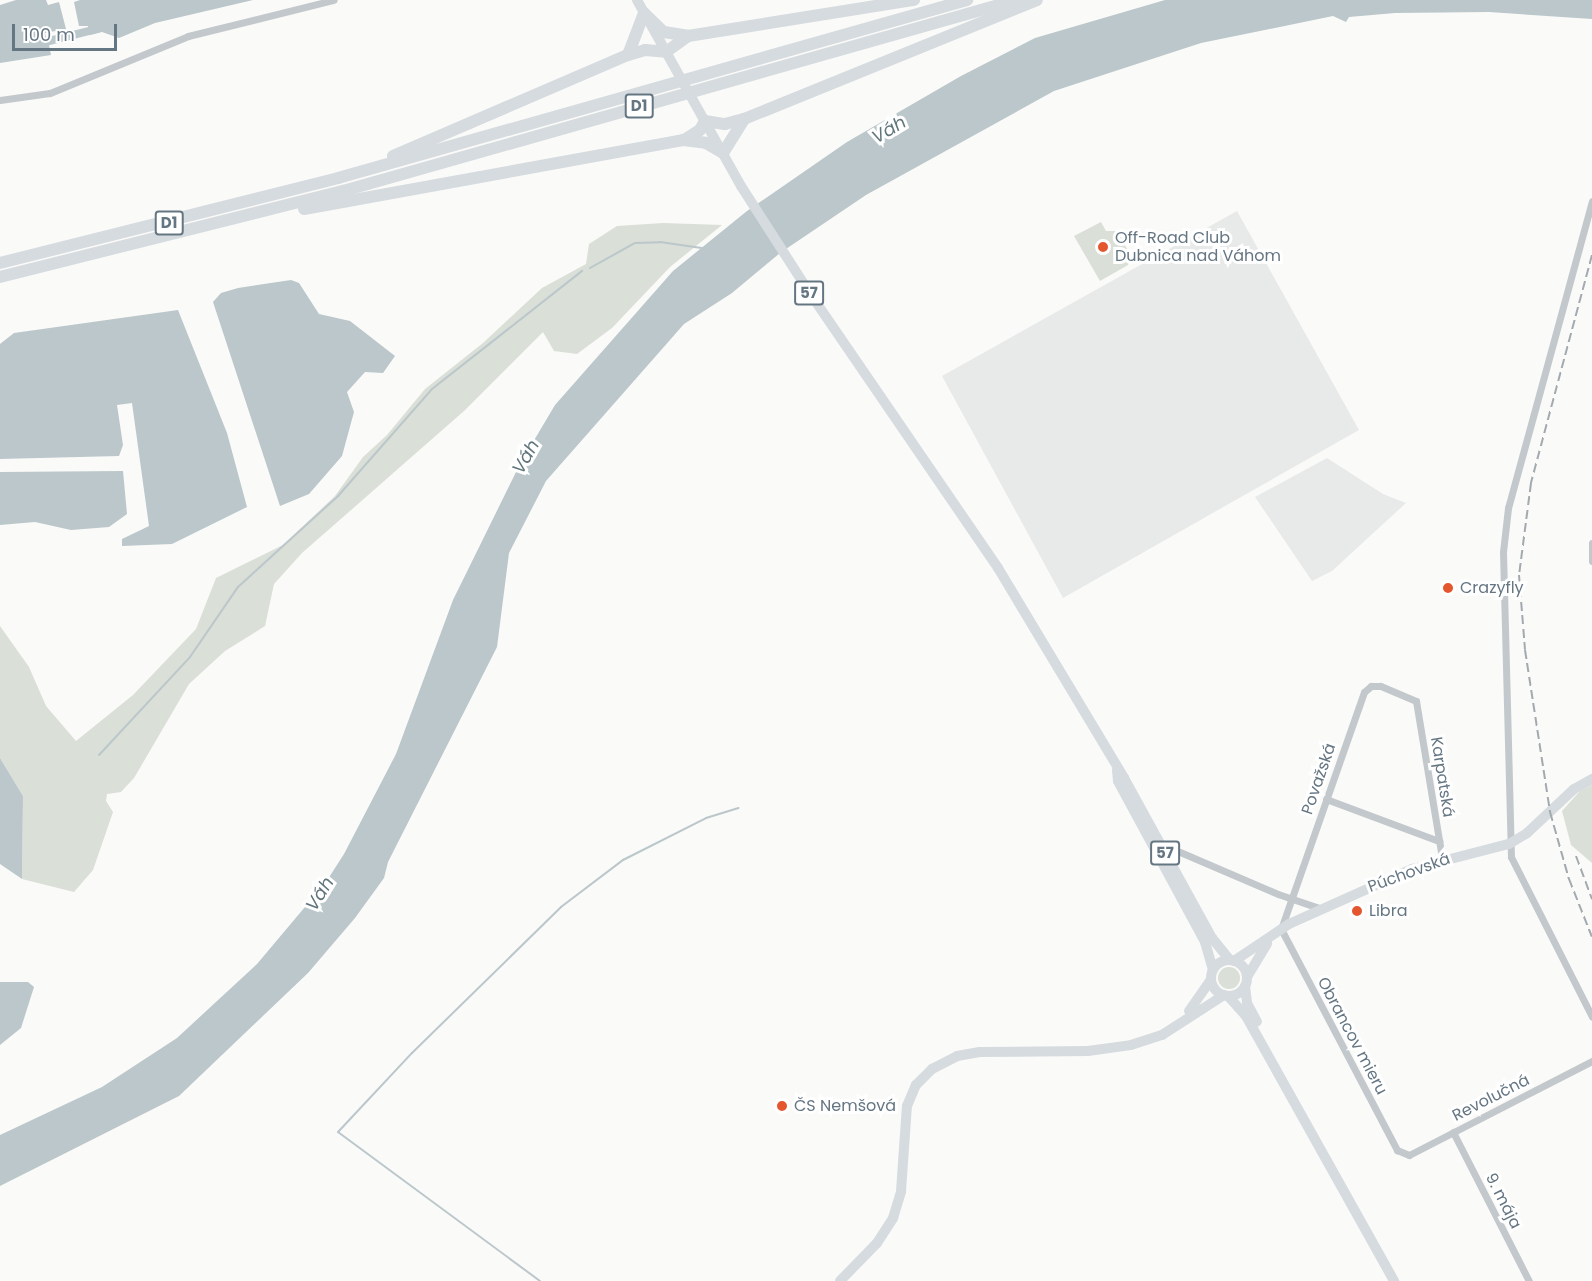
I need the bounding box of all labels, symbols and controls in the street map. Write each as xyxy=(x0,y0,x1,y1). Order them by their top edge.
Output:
scale bar xyxy=(15,12,120,50)
text: 100 m xyxy=(23,22,75,47)
road number: D1 xyxy=(624,94,654,118)
water label: Váh xyxy=(868,112,910,148)
road number: D1 xyxy=(154,211,184,235)
place label: Off-Road Club Dubnica nad Váhom xyxy=(1115,228,1281,266)
marker: Off-Road Club Dubnica nad Váhom xyxy=(1096,240,1110,254)
road number: 57 xyxy=(794,281,824,305)
water label: Váh xyxy=(508,436,544,478)
place label: Crazyfly xyxy=(1460,578,1524,598)
marker: Crazyfly xyxy=(1441,581,1455,595)
street label: Karpatská xyxy=(1426,735,1458,819)
street label: Považská xyxy=(1298,741,1340,817)
road number: 57 xyxy=(1150,841,1180,865)
street label: Púchovská xyxy=(1365,849,1453,897)
water label: Váh xyxy=(301,873,339,915)
place label: Libra xyxy=(1369,901,1407,921)
marker: Libra xyxy=(1350,904,1364,918)
street label: Obrancov mieru xyxy=(1313,974,1391,1098)
street label: Revolučná xyxy=(1449,1070,1533,1126)
place label: ČS Nemšová xyxy=(794,1096,896,1116)
marker: ČS Nemšová xyxy=(775,1099,789,1113)
street label: 9. mája xyxy=(1481,1170,1525,1232)

